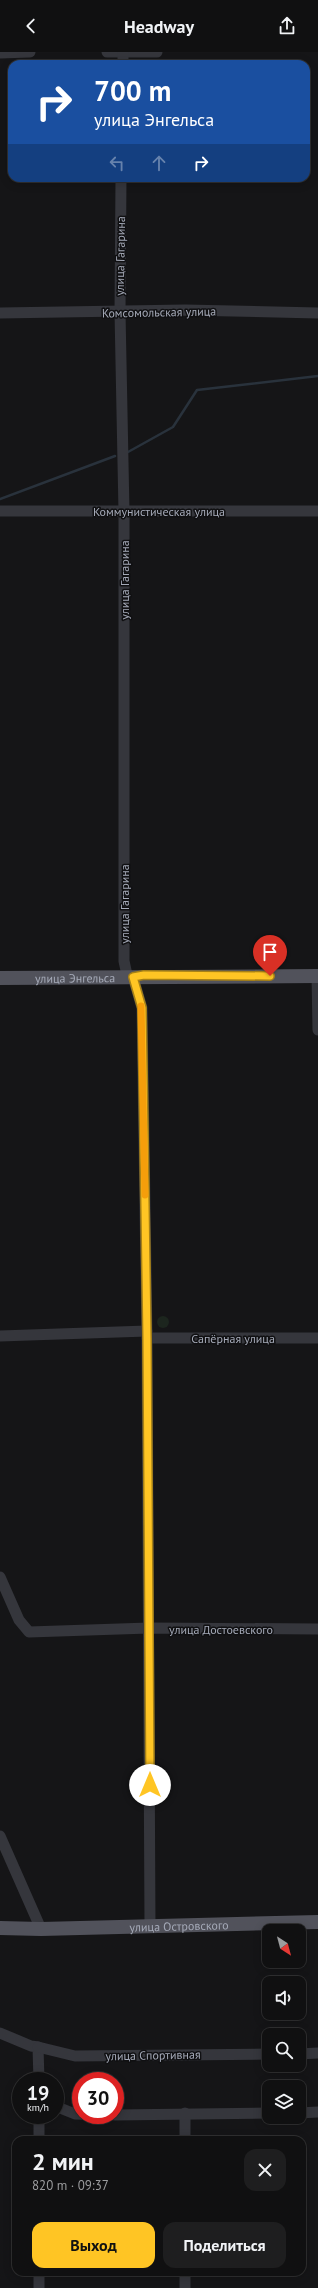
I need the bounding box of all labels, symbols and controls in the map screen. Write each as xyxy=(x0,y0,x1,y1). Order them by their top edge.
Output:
icon: back xyxy=(20,15,42,37)
text: Headway xyxy=(124,15,194,38)
icon: share xyxy=(276,15,298,37)
text: 700 m xyxy=(94,72,171,109)
icon: right xyxy=(28,76,80,128)
text: улица Энгельса xyxy=(94,108,214,131)
icon: left xyxy=(106,152,128,174)
icon: ahead xyxy=(148,152,170,174)
icon: right xyxy=(190,152,212,174)
street label: улица Гагарина xyxy=(112,216,128,296)
street label: Комсомольская улица xyxy=(102,304,216,320)
street label: Коммунистическая улица xyxy=(93,504,225,519)
street label: улица Гагарина xyxy=(117,540,132,620)
street label: улица Гагарина xyxy=(117,864,132,944)
pin xyxy=(253,935,287,976)
icon: arrive xyxy=(259,941,281,963)
street label: улица Энгельса xyxy=(35,970,115,985)
street label: Сапёрная улица xyxy=(191,1331,275,1346)
street label: улица Достоевского xyxy=(169,1622,273,1637)
position arrow xyxy=(129,1764,171,1806)
street label: улица Островского xyxy=(129,1917,229,1934)
north arrow xyxy=(262,1924,306,1968)
map controls xyxy=(262,1924,306,2124)
button: sound xyxy=(262,1976,306,2020)
button: search xyxy=(262,2028,306,2072)
street label: улица Спортивная xyxy=(105,2047,201,2063)
speed limit sign: 30 xyxy=(72,2072,124,2124)
text: 19 xyxy=(27,2080,49,2106)
button: layers xyxy=(262,2080,306,2124)
text: km/h xyxy=(27,2101,49,2114)
text: 2 мин xyxy=(32,2146,94,2177)
button: close xyxy=(244,2149,286,2191)
text: 820 m · 09:37 xyxy=(32,2177,109,2194)
button: Выход xyxy=(32,2222,155,2268)
button: Поделиться xyxy=(163,2222,286,2268)

